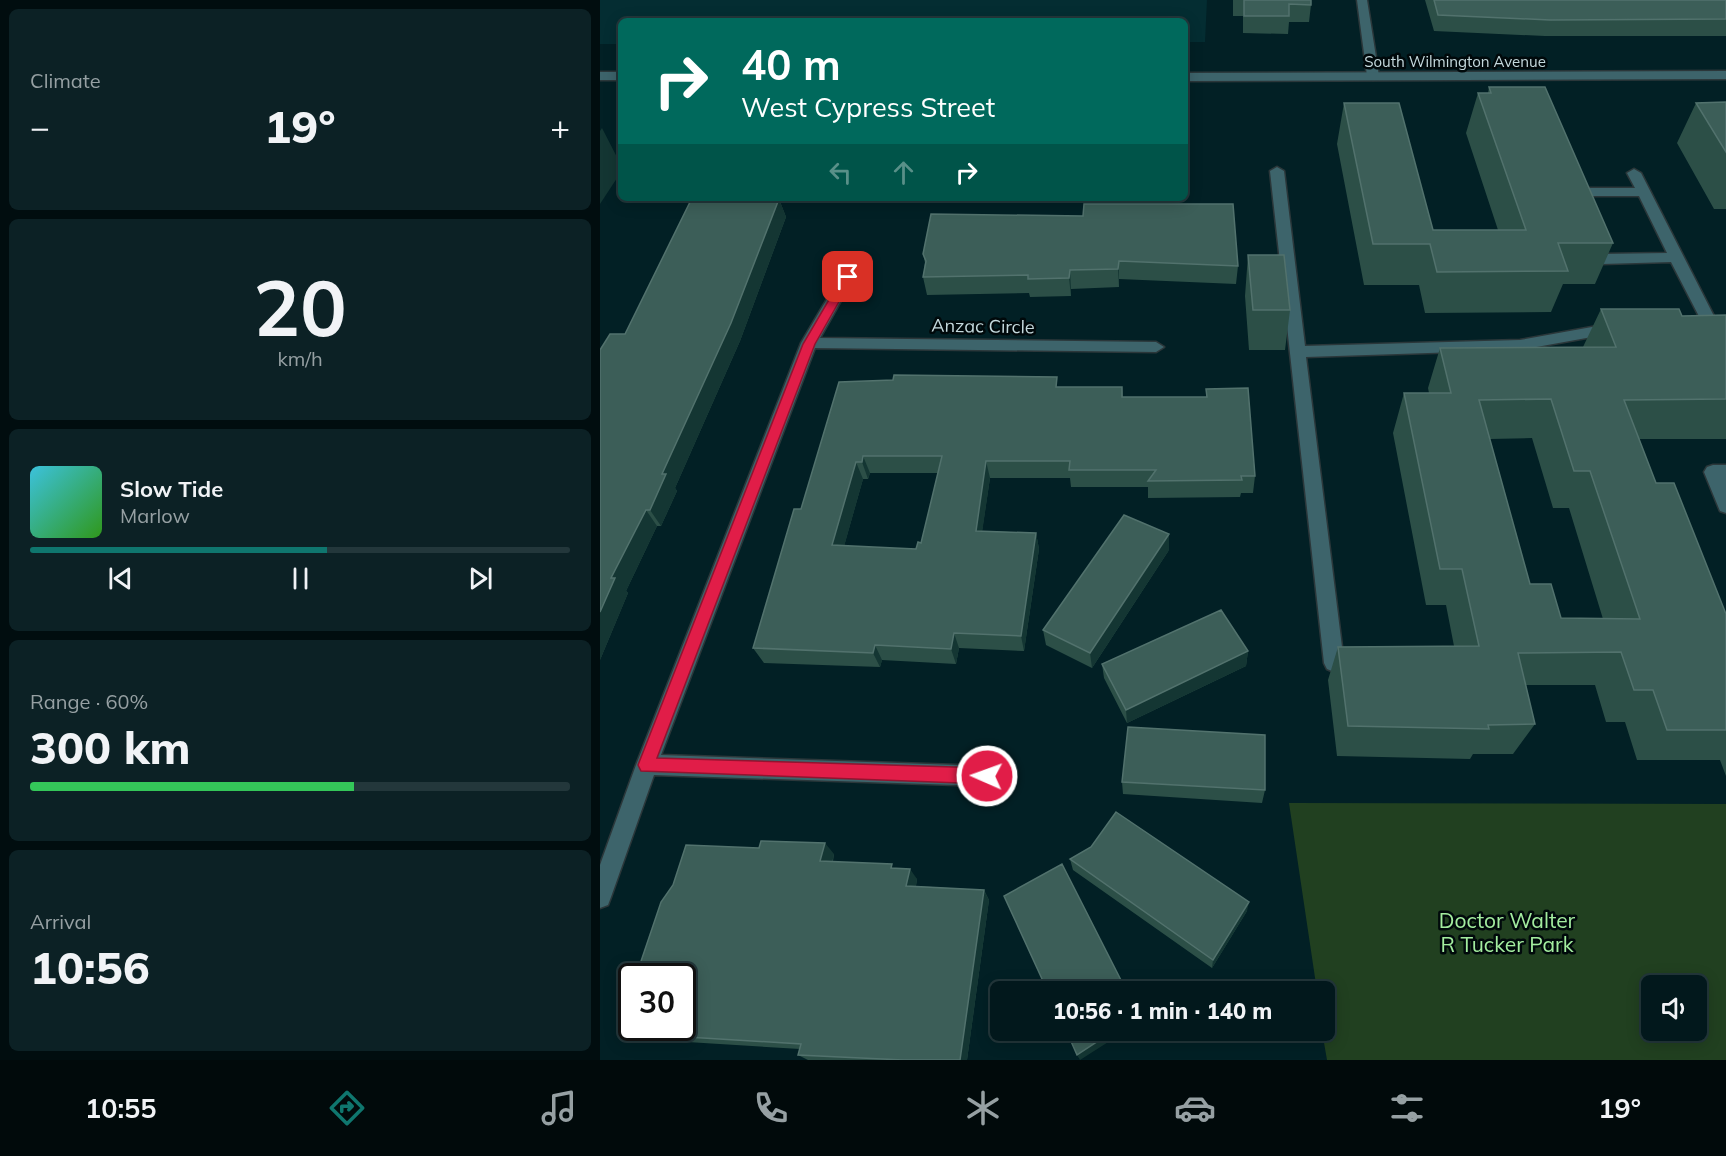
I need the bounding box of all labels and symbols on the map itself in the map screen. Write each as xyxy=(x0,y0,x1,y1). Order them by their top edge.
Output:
street label: South Wilmington Avenue xyxy=(1364,52,1546,71)
pin xyxy=(822,251,873,302)
street label: Anzac Circle xyxy=(931,314,1035,338)
position arrow xyxy=(955,744,1019,808)
park label: Doctor Walter R Tucker Park xyxy=(1439,907,1576,957)
speed limit sign: 30 xyxy=(618,963,696,1041)

